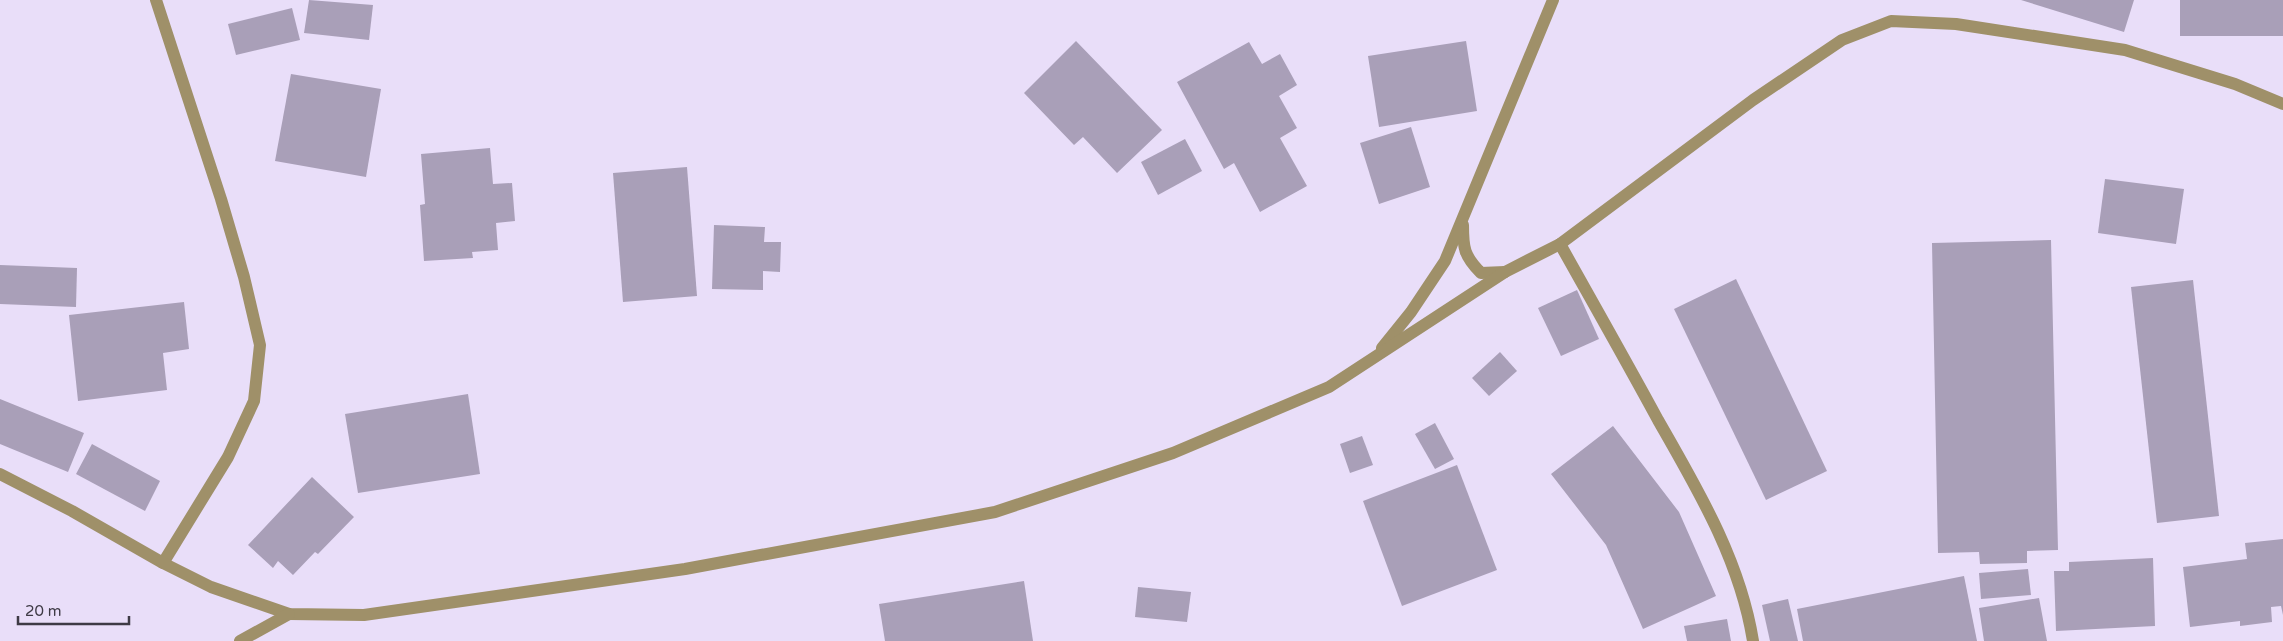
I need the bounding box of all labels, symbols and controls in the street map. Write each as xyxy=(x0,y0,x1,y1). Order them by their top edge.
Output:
scale bar xyxy=(18,594,129,626)
text: 20 m xyxy=(25,602,62,620)

